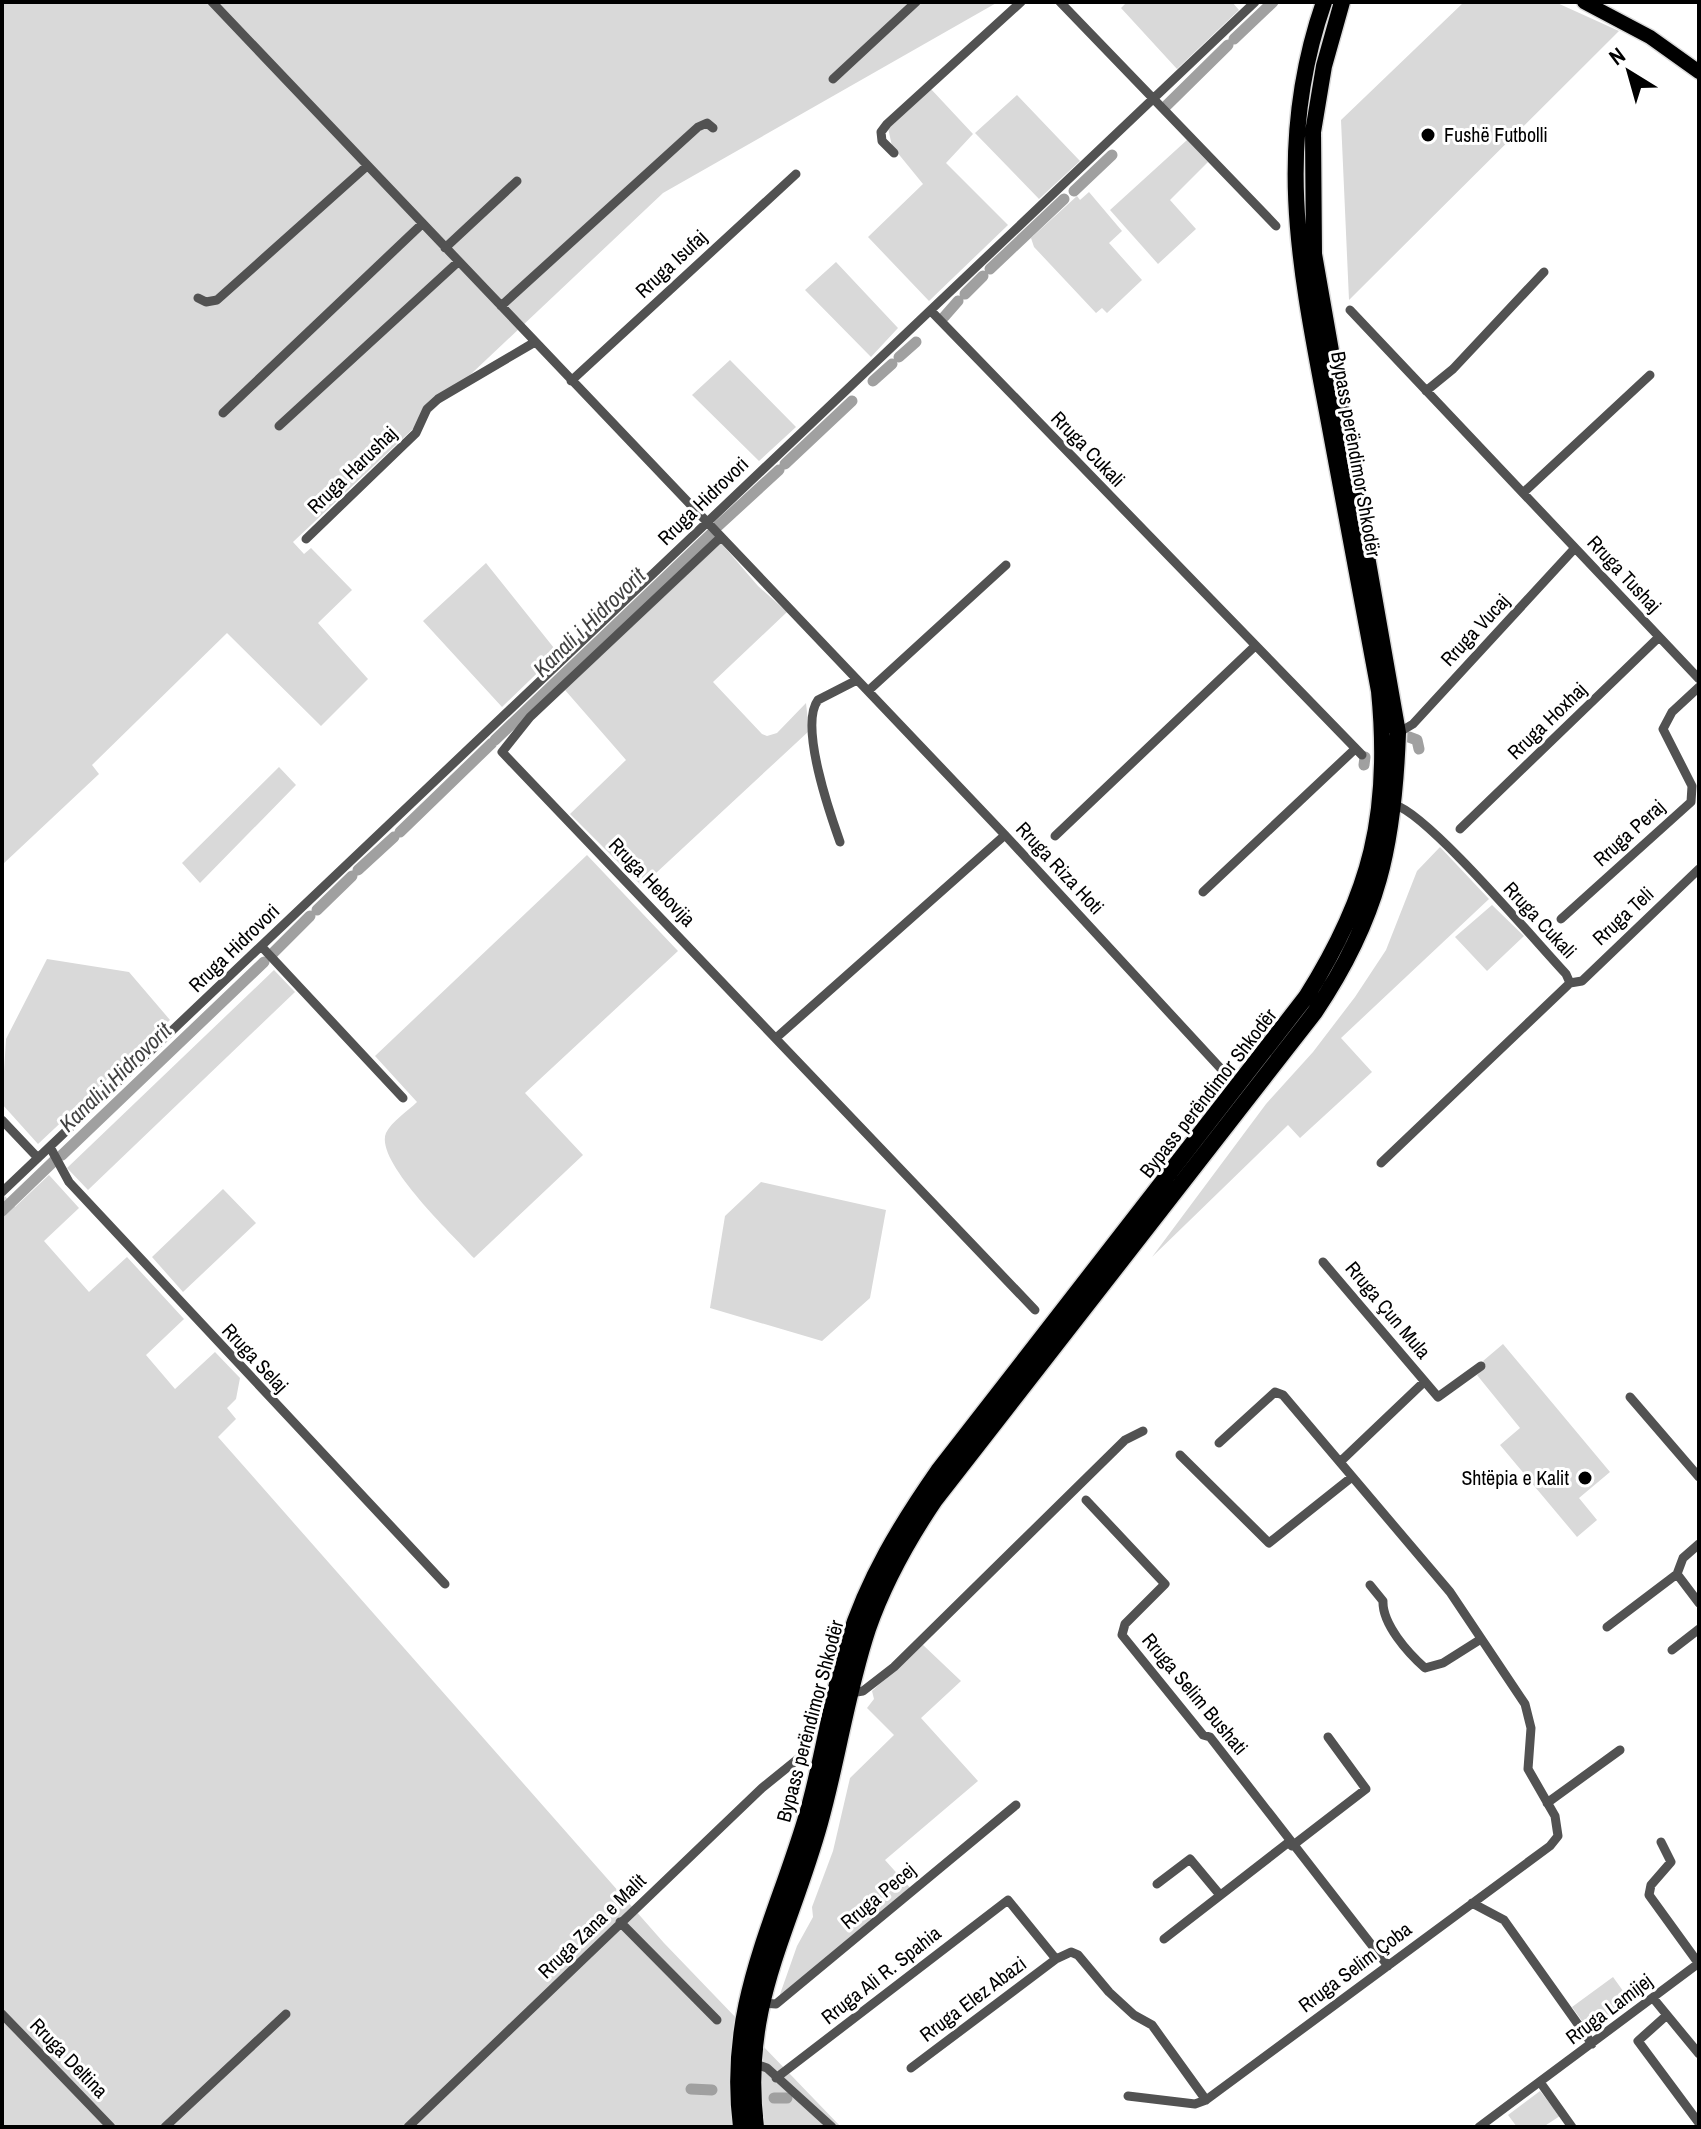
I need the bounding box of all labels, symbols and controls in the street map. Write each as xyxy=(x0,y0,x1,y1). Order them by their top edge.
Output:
north arrow xyxy=(1589,32,1669,112)
text: N xyxy=(1603,40,1631,72)
place label: Fushë Futbolli xyxy=(1444,121,1548,148)
marker: Fushë Futbolli xyxy=(1419,126,1437,144)
street label: Rruga Isufaj xyxy=(629,224,712,304)
street label: Bypass perëndimor Shkodër xyxy=(1325,349,1388,559)
street label: Rruga Cukali xyxy=(1045,405,1131,492)
street label: Rruga Harushaj xyxy=(301,420,402,519)
street label: Rruga Hidrovori xyxy=(651,450,754,551)
street label: Rruga Tushaj xyxy=(1581,529,1667,618)
water label: Kanali i Hidrovorit xyxy=(526,560,652,683)
street label: Rruga Vucaj xyxy=(1434,588,1515,672)
street label: Rruga Hoxhaj xyxy=(1501,676,1592,765)
street label: Rruga Peraj xyxy=(1587,793,1670,872)
street label: Rruga Riza Hoti xyxy=(1010,815,1110,920)
street label: Rruga Hebovija xyxy=(603,831,702,932)
street label: Rruga Cukali xyxy=(1498,875,1583,964)
street label: Rruga Teli xyxy=(1586,880,1659,951)
street label: Rruga Hidrovori xyxy=(182,897,285,998)
street label: Bypass perëndimor Shkodër xyxy=(1133,1002,1283,1183)
water label: Kanali i Hidrovorit xyxy=(52,1015,178,1138)
street label: Rruga Çun Mula xyxy=(1340,1255,1437,1364)
street label: Rruga Selaj xyxy=(216,1317,294,1398)
place label: Shtëpia e Kalit xyxy=(1461,1464,1569,1491)
marker: Shtëpia e Kalit xyxy=(1576,1469,1594,1487)
street label: Bypass perëndimor Shkodër xyxy=(770,1616,850,1825)
street label: Rruga Selim Bushati xyxy=(1136,1627,1254,1760)
street label: Rruga Pecej xyxy=(834,1856,921,1935)
street label: Rruga Zana e Malit xyxy=(532,1867,652,1984)
street label: Rruga Selim Çoba xyxy=(1293,1915,1417,2018)
street label: Rruga Ali R. Spahia xyxy=(815,1919,946,2030)
street label: Rruga Elez Abazi xyxy=(914,1950,1031,2048)
street label: Rruga Lamijej xyxy=(1560,1967,1658,2050)
street label: Rruga Deltina xyxy=(25,2012,114,2103)

